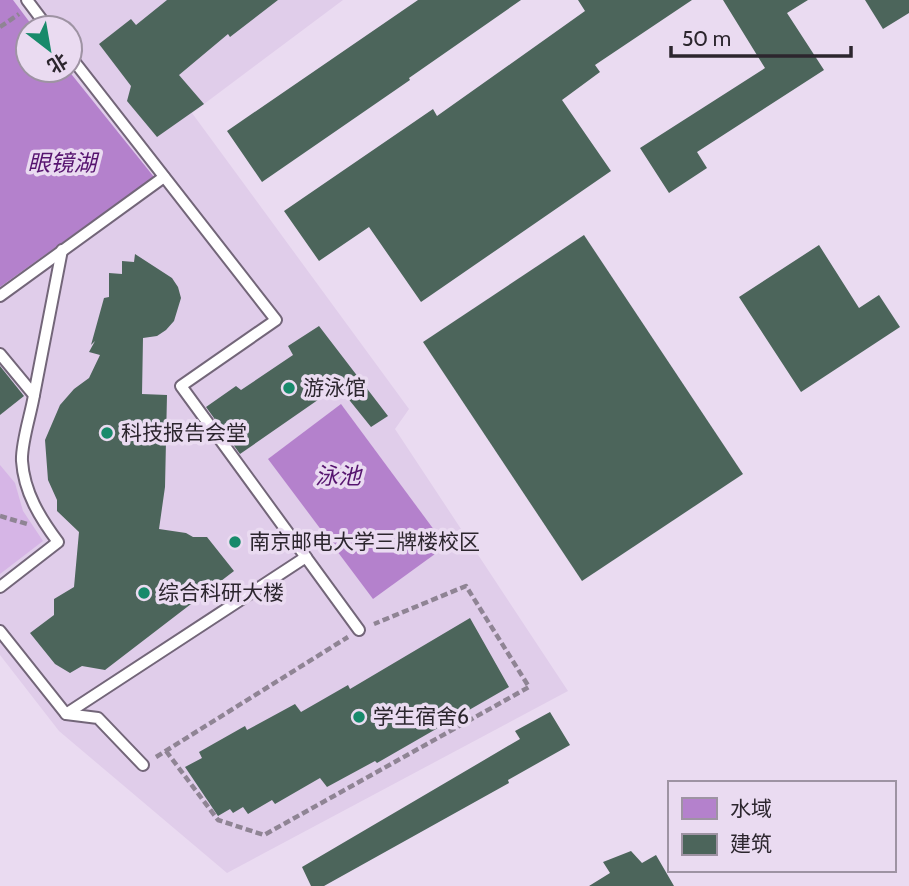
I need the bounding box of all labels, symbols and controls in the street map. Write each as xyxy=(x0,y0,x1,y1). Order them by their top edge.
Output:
north arrow xyxy=(14,14,84,84)
scale bar xyxy=(671,14,851,58)
text: 50 m xyxy=(682,26,731,51)
text: 北 xyxy=(43,48,72,78)
water label: 眼镜湖 xyxy=(28,149,100,177)
place label: 游泳馆 xyxy=(303,375,366,400)
marker: 游泳馆 xyxy=(281,380,297,396)
place label: 科技报告会堂 xyxy=(121,420,247,445)
marker: 科技报告会堂 xyxy=(99,425,115,441)
water label: 泳池 xyxy=(315,462,363,490)
place label: 南京邮电大学三牌楼校区 xyxy=(249,529,480,554)
marker: 南京邮电大学三牌楼校区 xyxy=(227,534,243,550)
place label: 综合科研大楼 xyxy=(158,580,284,605)
marker: 综合科研大楼 xyxy=(136,585,152,601)
place label: 学生宿舍6 xyxy=(373,704,469,729)
marker: 学生宿舍6 xyxy=(351,709,367,725)
legend xyxy=(668,781,895,872)
text: 水域 xyxy=(730,796,772,821)
text: 建筑 xyxy=(730,831,772,856)

